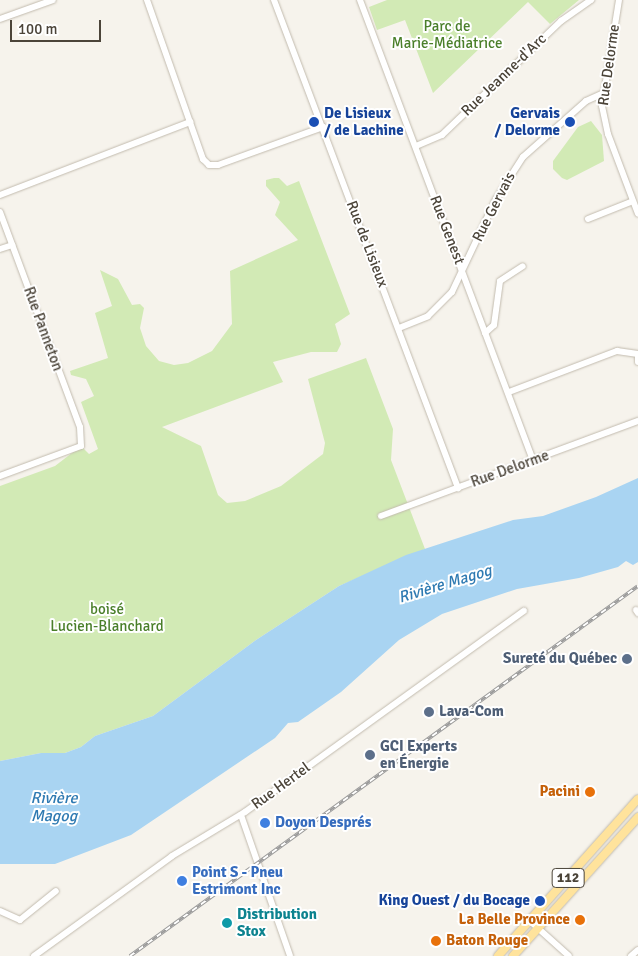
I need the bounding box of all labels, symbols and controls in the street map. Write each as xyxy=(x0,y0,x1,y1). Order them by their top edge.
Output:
scale bar xyxy=(12,10,104,42)
park label: Parc de Marie-Médiatrice xyxy=(392,17,502,52)
text: 100 m xyxy=(18,20,58,38)
street label: Rue Delorme xyxy=(594,23,624,107)
street label: Rue Jeanne-d'Arc xyxy=(458,30,550,120)
place label: De Lisieux / de Lachine xyxy=(324,104,404,139)
place label: Gervais / Delorme xyxy=(495,104,560,139)
marker: De Lisieux / de Lachine xyxy=(308,116,320,128)
marker: Gervais / Delorme xyxy=(564,116,576,128)
street label: Rue Gervais xyxy=(469,169,519,245)
street label: Rue Genest xyxy=(426,193,468,267)
street label: Rue de Lisieux xyxy=(342,198,392,290)
street label: Rue Panneton xyxy=(19,284,67,374)
street label: Rue Delorme xyxy=(468,447,552,491)
water label: Rivière Magog xyxy=(396,561,494,607)
park label: boisé Lucien-Blanchard xyxy=(50,600,164,635)
place label: Sureté du Québec xyxy=(503,650,617,668)
marker: Sureté du Québec xyxy=(621,653,633,665)
place label: Lava-Com xyxy=(439,703,504,721)
marker: Lava-Com xyxy=(423,706,435,718)
place label: GCI Experts en Énergie xyxy=(380,737,457,772)
marker: GCI Experts en Énergie xyxy=(364,749,376,761)
street label: Rue Hertel xyxy=(248,759,314,813)
place label: Pacini xyxy=(539,783,580,801)
marker: Pacini xyxy=(584,786,596,798)
water label: Rivière Magog xyxy=(31,788,77,826)
place label: Doyon Després xyxy=(275,814,371,832)
marker: Doyon Després xyxy=(259,817,271,829)
place label: Point S - Pneu Estrimont Inc xyxy=(192,863,283,898)
road number: 112 xyxy=(550,866,586,890)
marker: Point S - Pneu Estrimont Inc xyxy=(176,875,188,887)
place label: King Ouest / du Bocage xyxy=(379,892,530,910)
marker: King Ouest / du Bocage xyxy=(534,895,546,907)
place label: Distribution Stox xyxy=(237,905,317,940)
place label: La Belle Province xyxy=(459,911,570,929)
marker: La Belle Province xyxy=(574,914,586,926)
marker: Distribution Stox xyxy=(221,917,233,929)
place label: Baton Rouge xyxy=(446,932,528,950)
marker: Baton Rouge xyxy=(430,935,442,947)

